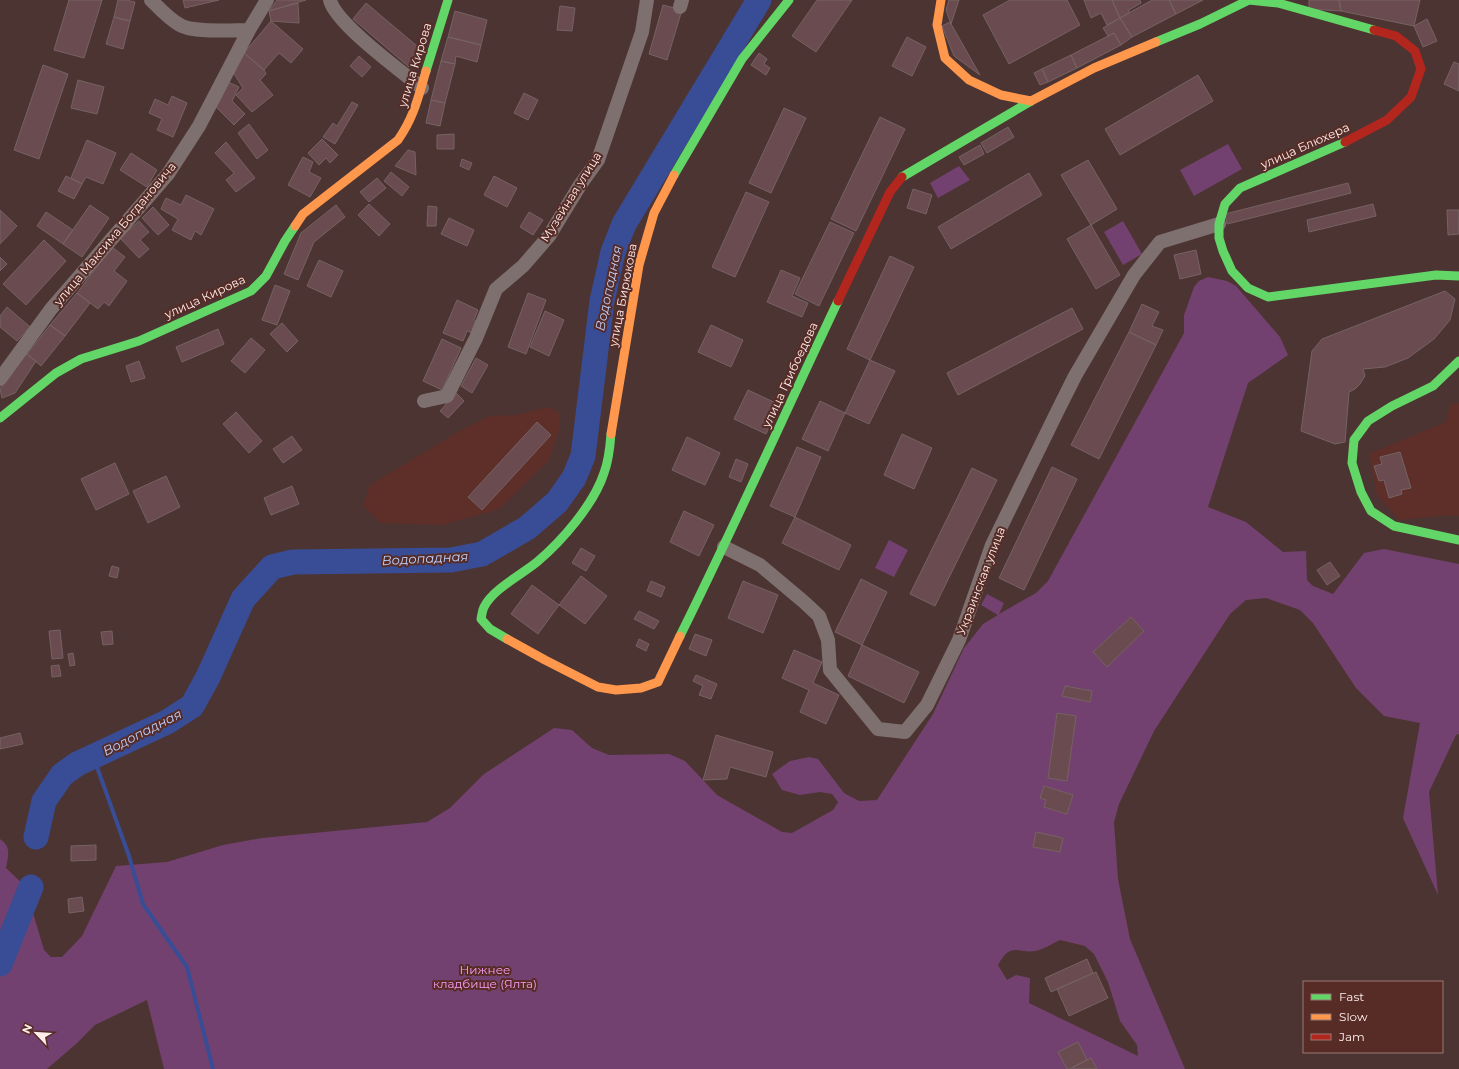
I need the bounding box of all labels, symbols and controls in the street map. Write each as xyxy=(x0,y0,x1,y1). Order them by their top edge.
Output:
street label: улица Кирова xyxy=(394,21,434,110)
street label: улица Блюхера xyxy=(1257,119,1352,172)
street label: Музейная улица xyxy=(537,149,604,245)
street label: улица Максима Богдановича xyxy=(50,159,179,309)
street label: улица Бирюкова xyxy=(605,242,640,349)
water label: Водопадная xyxy=(591,244,625,332)
street label: улица Кирова xyxy=(161,271,248,322)
street label: улица Грибоедова xyxy=(758,319,821,431)
street label: Украинская улица xyxy=(953,525,1008,637)
water label: Водопадная xyxy=(381,548,469,568)
water label: Водопадная xyxy=(100,705,184,759)
park label: Нижнее кладбище (Ялта) xyxy=(433,962,537,991)
legend xyxy=(1303,981,1443,1053)
text: Fast xyxy=(1339,989,1364,1004)
text: Slow xyxy=(1339,1009,1368,1024)
north arrow xyxy=(16,1013,56,1053)
text: N xyxy=(19,1022,35,1036)
text: Jam xyxy=(1338,1029,1365,1044)

